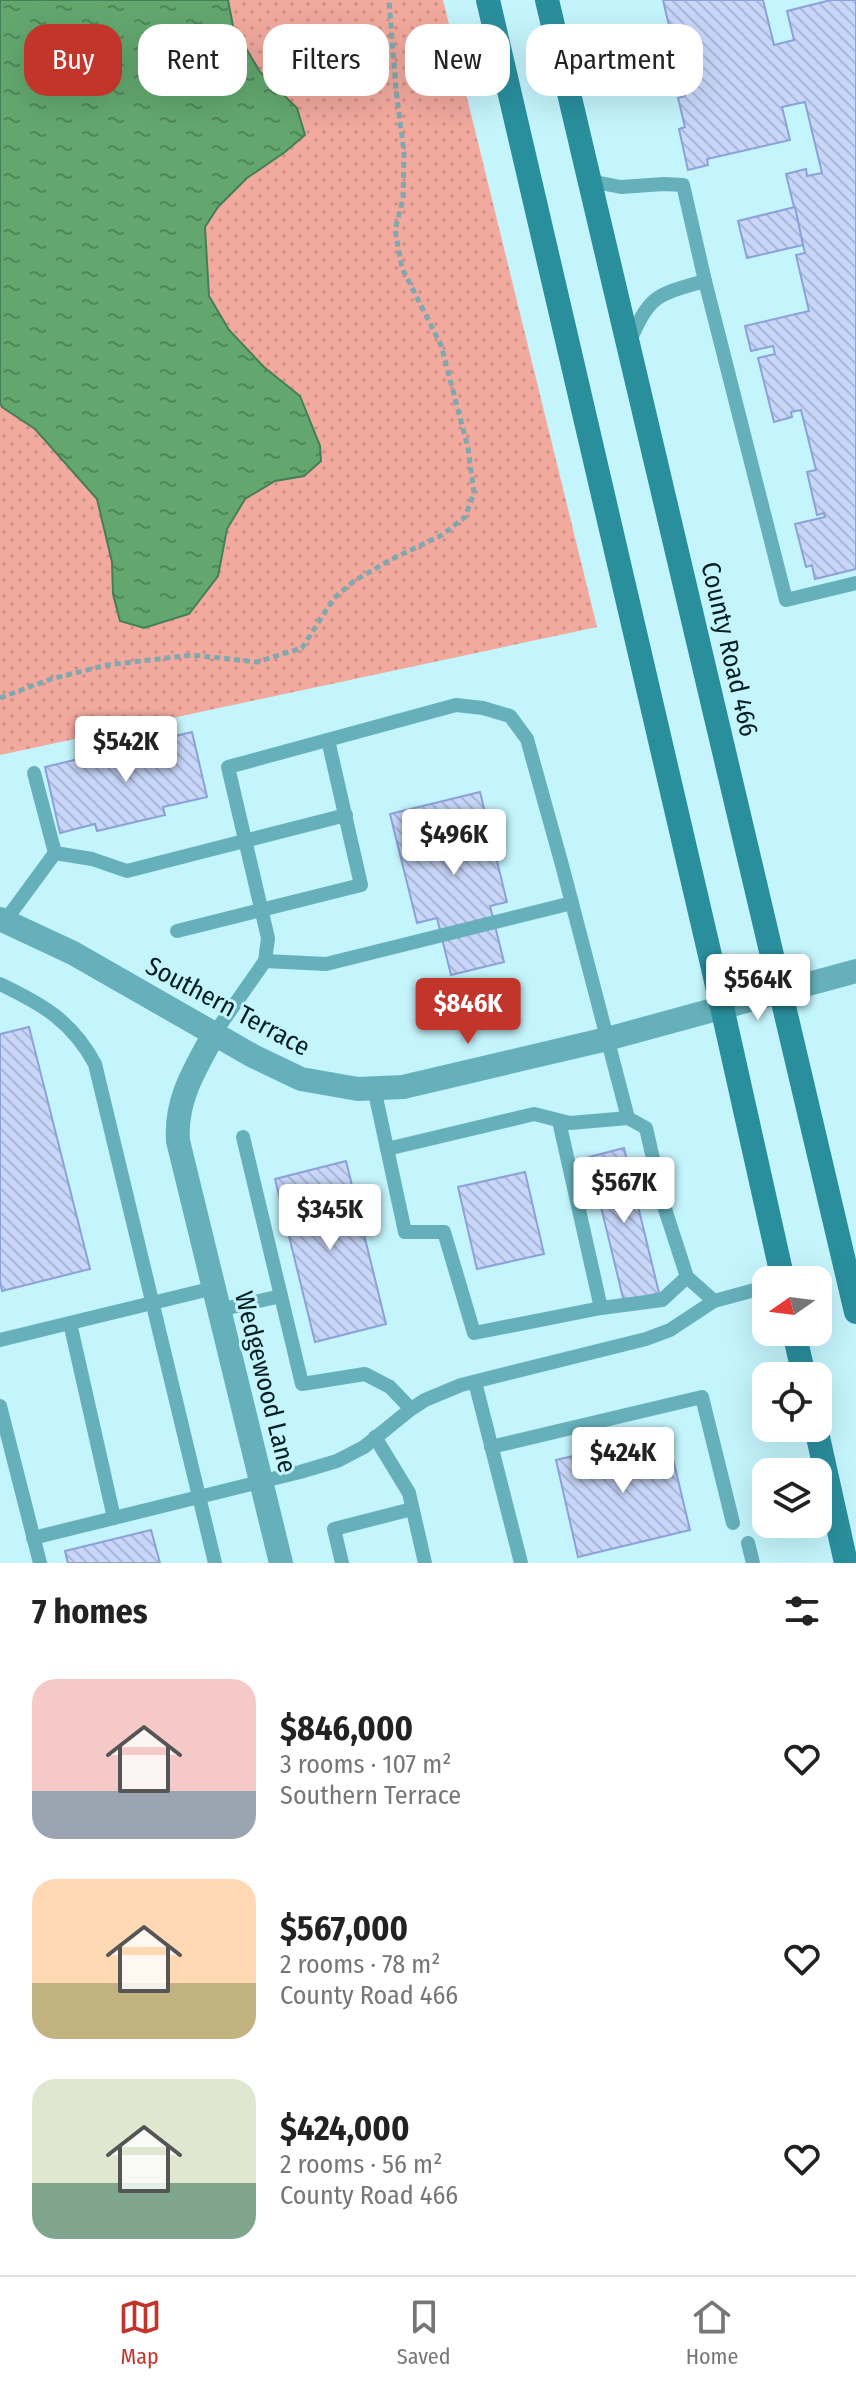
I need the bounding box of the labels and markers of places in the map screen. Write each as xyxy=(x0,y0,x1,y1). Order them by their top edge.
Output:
pin: $542K xyxy=(70,716,182,784)
pin: $496K xyxy=(398,809,510,877)
pin: $564K xyxy=(702,954,814,1022)
pin: $846K xyxy=(412,978,524,1046)
pin: $567K xyxy=(568,1157,680,1225)
pin: $345K xyxy=(274,1184,386,1252)
pin: $424K xyxy=(567,1427,679,1495)

